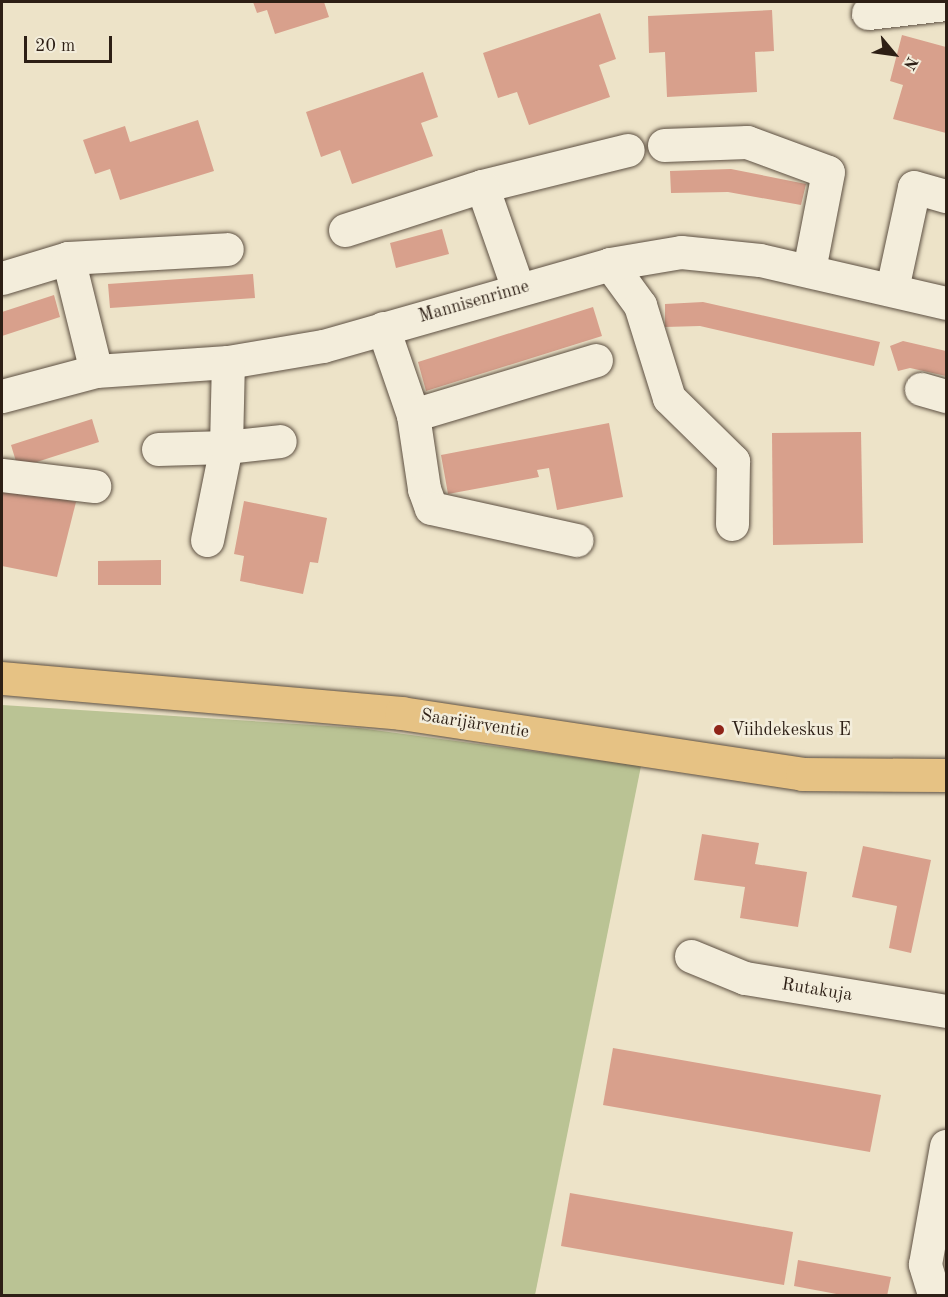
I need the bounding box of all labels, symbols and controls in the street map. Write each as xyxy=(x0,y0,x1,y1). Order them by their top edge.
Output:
scale bar xyxy=(27,24,116,62)
north arrow xyxy=(864,24,924,84)
text: 20 m xyxy=(35,37,75,55)
text: N xyxy=(900,53,920,72)
street label: Mannisenrinne xyxy=(416,276,532,328)
street label: Saarijärventie xyxy=(419,705,531,743)
place label: Viihdekeskus E xyxy=(731,719,851,741)
marker: Viihdekeskus E xyxy=(712,723,726,737)
street label: Rutakuja xyxy=(780,974,854,1006)

